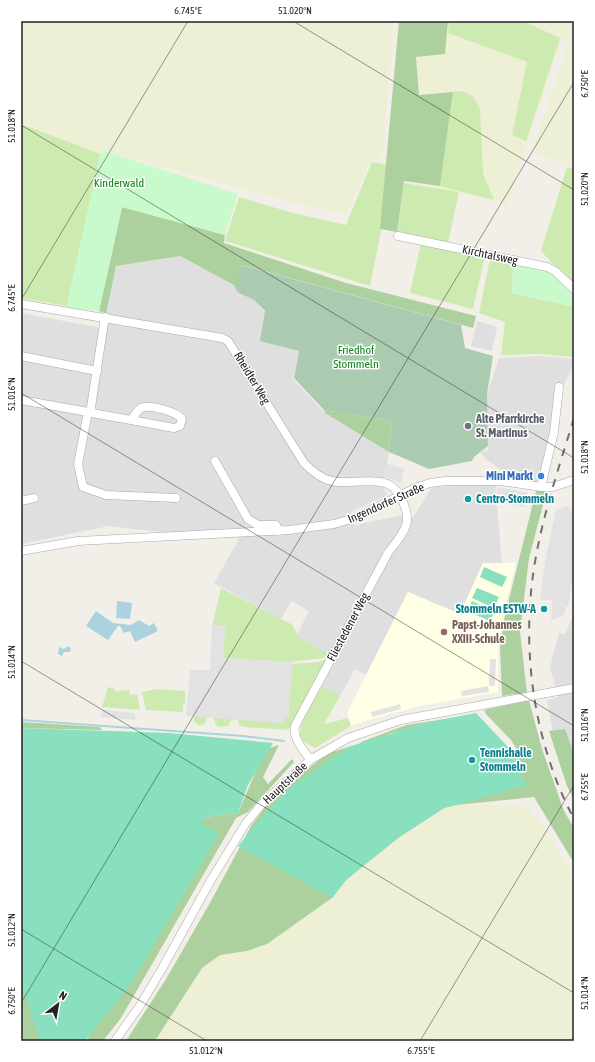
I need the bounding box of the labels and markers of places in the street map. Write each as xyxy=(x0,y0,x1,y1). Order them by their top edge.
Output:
place label: Alte Pfarrkirche St. Martinus xyxy=(475,412,545,440)
marker: Alte Pfarrkirche St. Martinus xyxy=(463,421,473,431)
place label: Mini Markt xyxy=(486,469,534,483)
marker: Mini Markt xyxy=(536,471,546,481)
place label: Centro-Stommeln xyxy=(476,492,554,506)
marker: Centro-Stommeln xyxy=(463,494,473,504)
place label: Stommeln ESTW-A xyxy=(456,602,536,616)
marker: Stommeln ESTW-A xyxy=(539,604,549,614)
place label: Papst-Johannes XXIII-Schule xyxy=(451,618,523,646)
marker: Papst-Johannes XXIII-Schule xyxy=(439,627,449,637)
place label: Tennishalle Stommeln xyxy=(480,746,532,774)
marker: Tennishalle Stommeln xyxy=(467,755,477,765)

